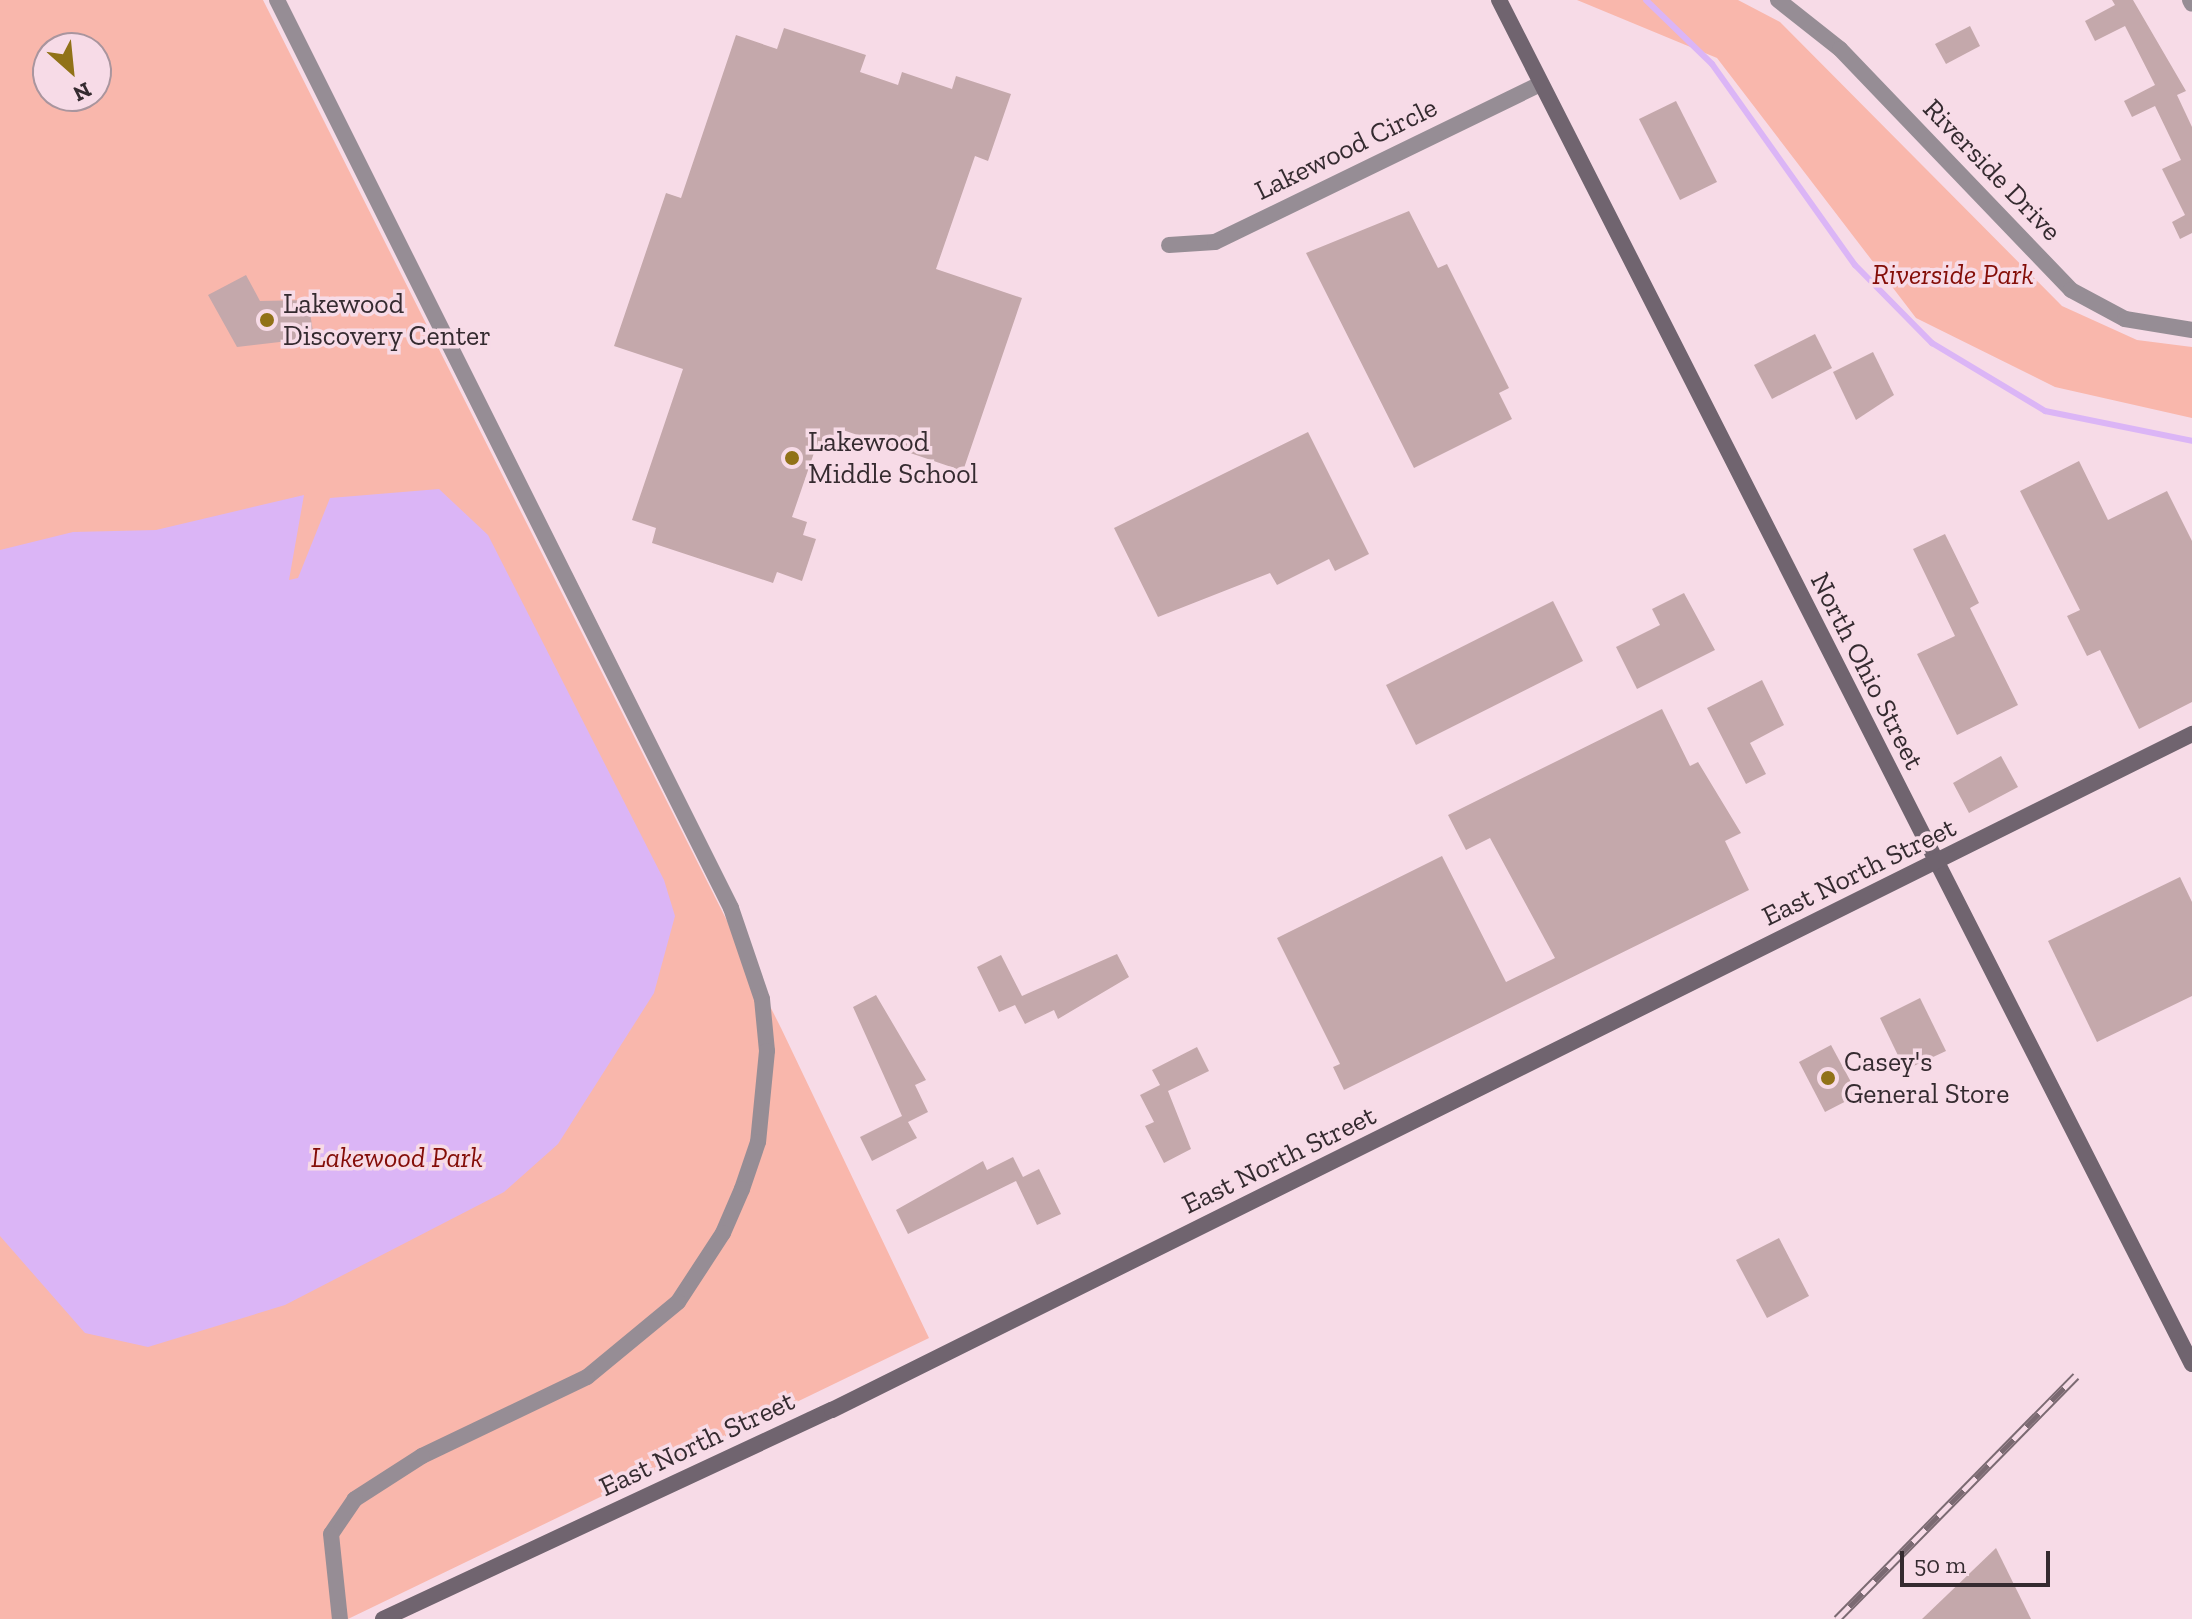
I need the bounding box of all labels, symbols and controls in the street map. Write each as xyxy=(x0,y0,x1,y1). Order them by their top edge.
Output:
north arrow xyxy=(32,32,112,112)
text: N xyxy=(69,76,96,108)
street label: Lakewood Circle xyxy=(1249,90,1443,208)
street label: Riverside Drive xyxy=(1916,92,2068,248)
park label: Riverside Park xyxy=(1872,258,2034,292)
place label: Lakewood Discovery Center xyxy=(283,287,492,353)
marker: Lakewood Discovery Center xyxy=(258,311,276,329)
place label: Lakewood Middle School xyxy=(808,425,978,491)
marker: Lakewood Middle School xyxy=(783,449,801,467)
street label: North Ohio Street xyxy=(1803,567,1931,775)
street label: East North Street xyxy=(1757,811,1961,933)
place label: Casey's General Store xyxy=(1844,1045,2009,1111)
marker: Casey's General Store xyxy=(1819,1069,1837,1087)
street label: East North Street xyxy=(1177,1099,1381,1221)
park label: Lakewood Park xyxy=(311,1141,483,1175)
street label: East North Street xyxy=(594,1384,800,1504)
scale bar xyxy=(1904,1535,2054,1585)
text: 50 m xyxy=(1914,1550,1966,1579)

